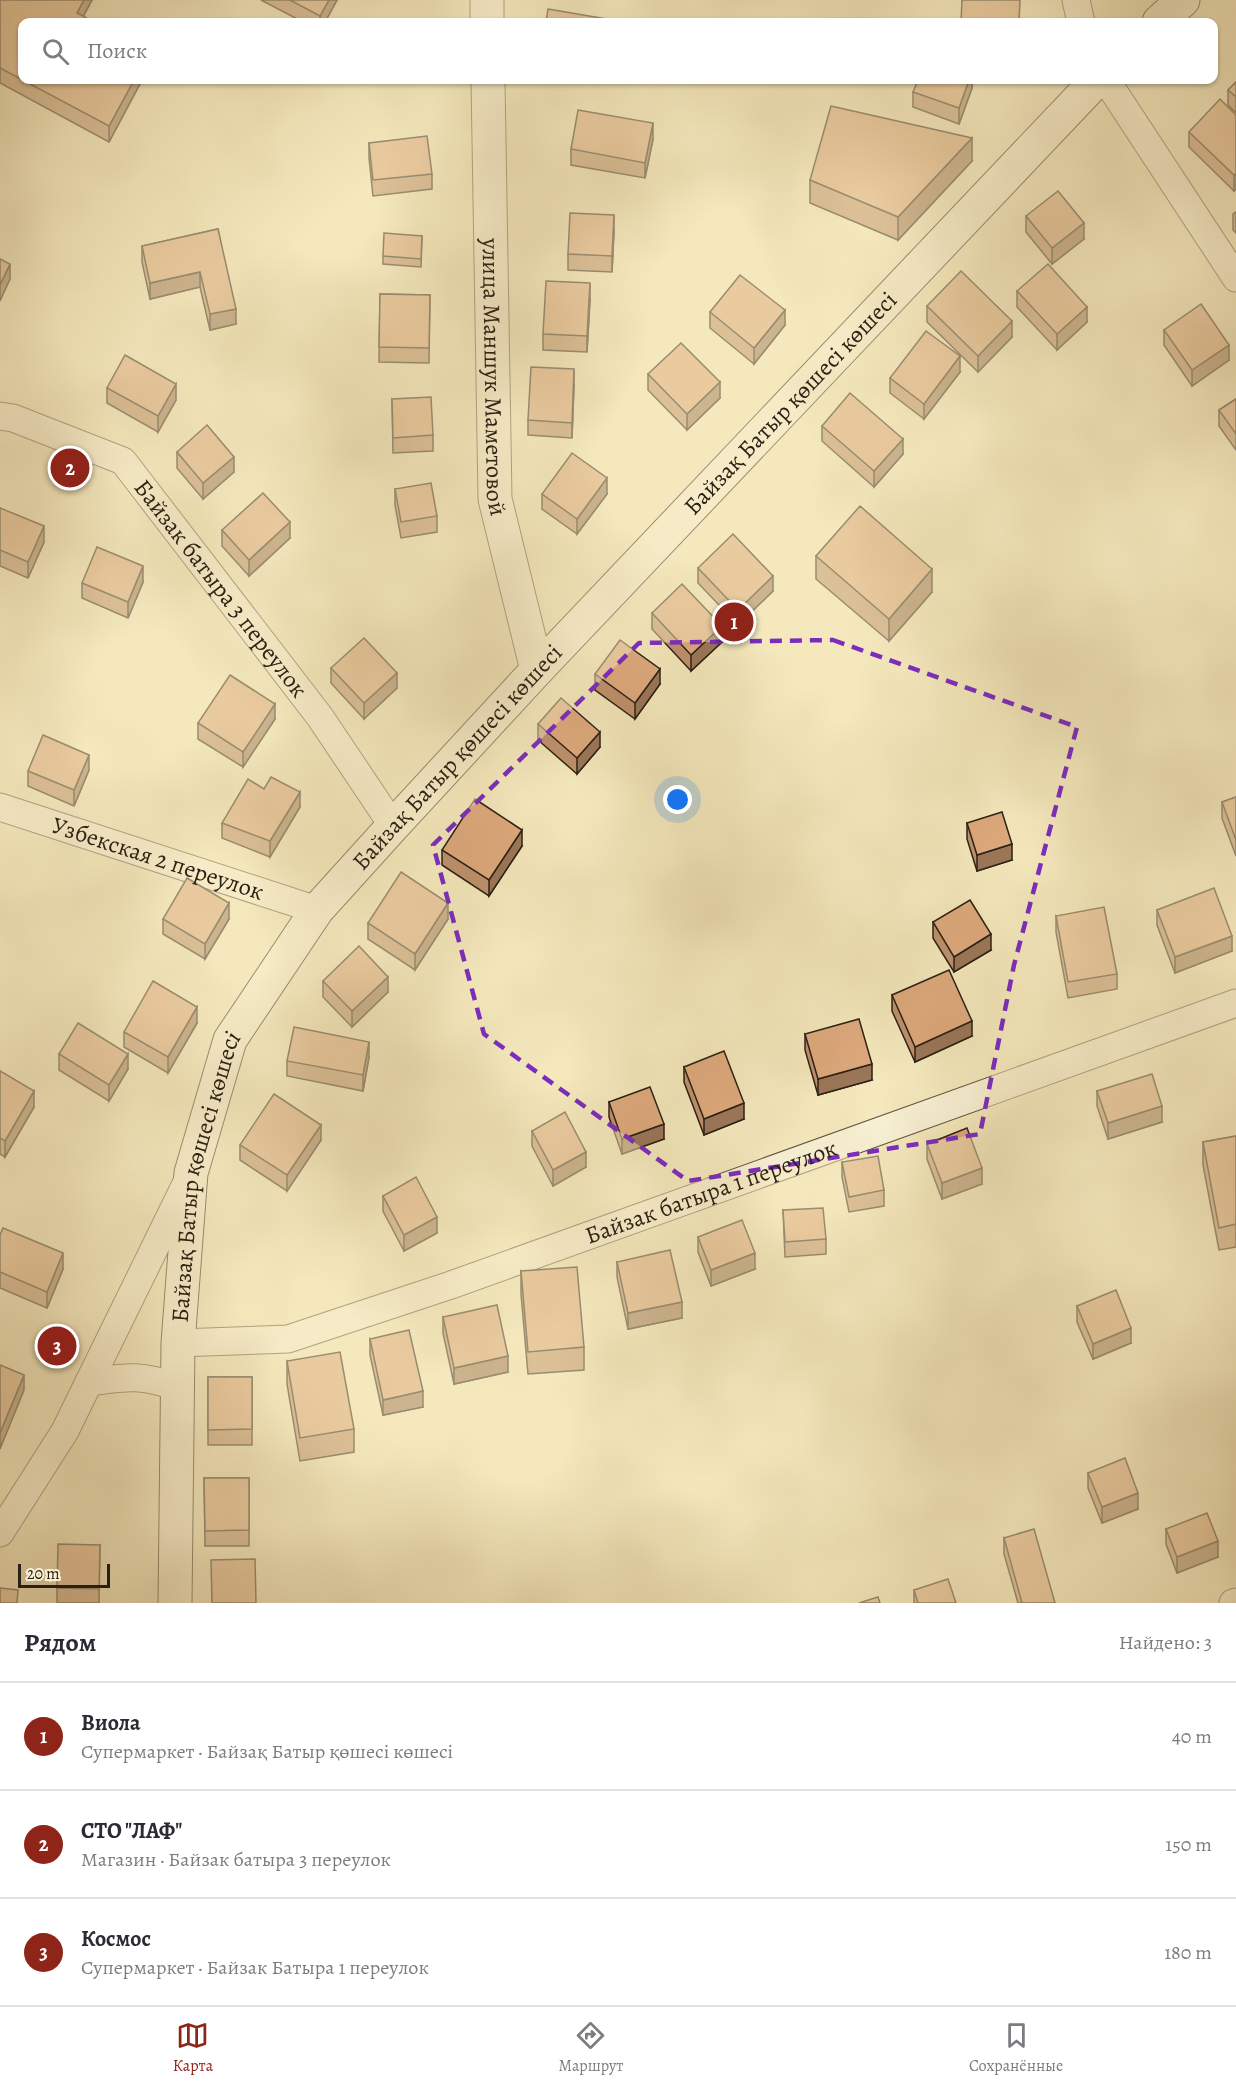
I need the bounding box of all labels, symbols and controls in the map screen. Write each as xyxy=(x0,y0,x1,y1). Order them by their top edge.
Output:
search box xyxy=(18,18,1218,84)
icon: search xyxy=(39,35,72,68)
text: Поиск xyxy=(87,36,147,66)
street label: улица Маншук Маметовой xyxy=(475,237,515,519)
street label: Байзақ Батыр қөшесі көшесі xyxy=(677,285,904,522)
pin: 2 xyxy=(50,446,90,490)
street label: Байзак батыра 3 переулок xyxy=(127,473,315,704)
pin: 1 xyxy=(714,600,754,644)
street label: Байзақ Батыр қөшесі көшесі xyxy=(345,637,569,877)
your location xyxy=(663,785,692,814)
street label: Узбекская 2 переулок xyxy=(48,809,268,908)
street label: Байзақ Батыр қөшесі көшесі xyxy=(164,1024,248,1324)
street label: Байзак батыра 1 переулок xyxy=(581,1132,841,1252)
pin: 3 xyxy=(38,1324,76,1368)
scale bar xyxy=(18,1561,110,1588)
text: 20 m xyxy=(27,1563,60,1585)
text: Рядом xyxy=(24,1625,96,1660)
text: Найдено: 3 xyxy=(1119,1629,1212,1656)
text: Виола xyxy=(81,1708,141,1738)
text: 1 xyxy=(40,1723,47,1750)
text: 40 m xyxy=(1172,1723,1212,1750)
text: Супермаркет · Байзақ Батыр қөшесі көшесі xyxy=(81,1738,453,1765)
text: СТО "ЛАФ" xyxy=(81,1816,182,1846)
text: 2 xyxy=(39,1831,48,1858)
text: 150 m xyxy=(1165,1831,1212,1858)
text: Магазин · Байзак батыра 3 переулок xyxy=(81,1846,391,1873)
text: Космос xyxy=(81,1924,151,1954)
text: 3 xyxy=(39,1939,48,1966)
text: 180 m xyxy=(1164,1939,1212,1966)
text: Супермаркет · Байзак Батыра 1 переулок xyxy=(81,1954,429,1981)
tab: Карта xyxy=(173,2019,213,2077)
tab: Маршрут xyxy=(559,2019,623,2077)
tab: Сохранённые xyxy=(969,2019,1063,2077)

